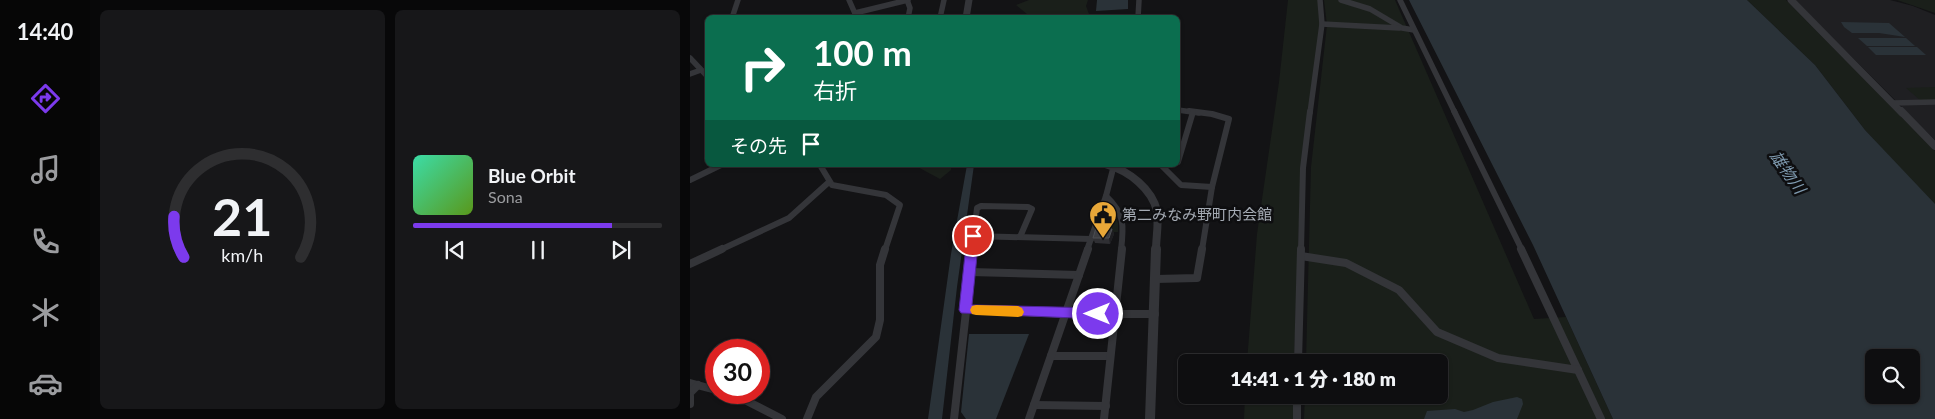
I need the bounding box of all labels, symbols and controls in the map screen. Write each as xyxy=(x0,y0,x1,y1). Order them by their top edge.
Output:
text: 14:40 xyxy=(17,18,73,45)
text: 100 m xyxy=(813,31,912,73)
icon: right xyxy=(730,35,795,100)
text: 右折 xyxy=(813,77,857,104)
icon: directions xyxy=(28,81,63,116)
icon: arrive xyxy=(797,130,825,158)
text: その先 xyxy=(730,134,787,157)
water label: 雄物川 xyxy=(1767,147,1811,198)
icon: music xyxy=(28,152,63,187)
text: Blue Orbit xyxy=(488,164,576,187)
text: 21 xyxy=(212,185,273,247)
text: Sona xyxy=(488,187,523,206)
public building icon: 第二みなみ野町内会館 xyxy=(1088,200,1118,239)
place label: 第二みなみ野町内会館 xyxy=(1122,205,1272,223)
pin xyxy=(952,215,994,257)
icon: arrive xyxy=(959,222,987,250)
icon: phone xyxy=(28,224,63,259)
icon: previous xyxy=(441,236,469,264)
icon: pause xyxy=(524,236,552,264)
icon: next xyxy=(607,236,635,264)
text: km/h xyxy=(222,244,263,266)
position arrow xyxy=(1071,287,1123,339)
icon: climate xyxy=(28,295,63,330)
speed limit sign: 30 xyxy=(705,339,770,404)
map controls xyxy=(1865,349,1920,404)
button: search xyxy=(1865,349,1920,404)
icon: car xyxy=(28,366,63,401)
text: 14:41 · 1 分 · 180 m xyxy=(1230,367,1396,390)

